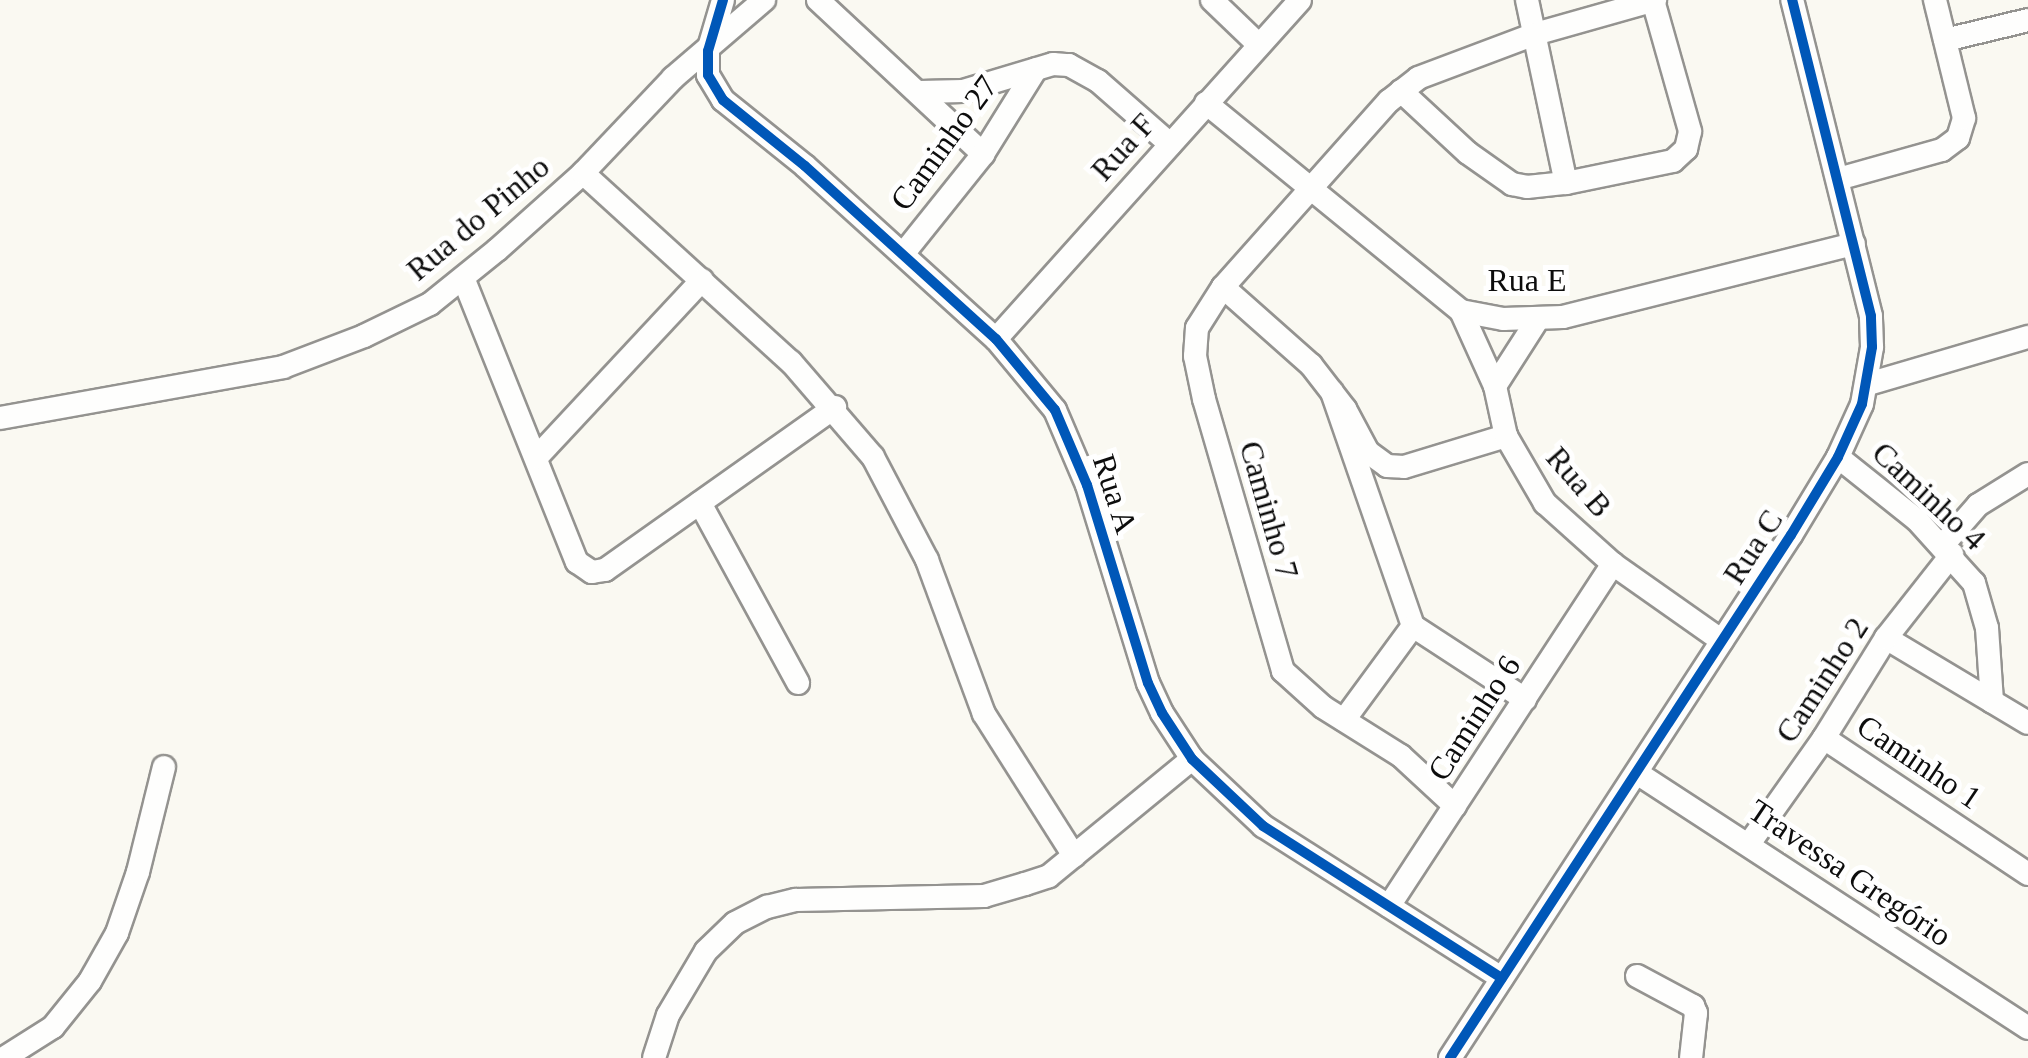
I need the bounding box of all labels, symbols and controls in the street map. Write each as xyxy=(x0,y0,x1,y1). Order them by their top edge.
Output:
street label: Caminho 27 xyxy=(882,68,1006,218)
street label: Rua F xyxy=(1083,105,1163,189)
street label: Rua do Pinho xyxy=(399,147,557,289)
street label: Rua E xyxy=(1487,261,1567,299)
street label: Caminho 4 xyxy=(1864,434,1994,558)
street label: Caminho 7 xyxy=(1231,437,1307,583)
street label: Rua B xyxy=(1538,439,1620,525)
street label: Rua A xyxy=(1084,449,1146,539)
street label: Rua C xyxy=(1715,503,1791,591)
street label: Caminho 2 xyxy=(1767,610,1877,750)
street label: Caminho 6 xyxy=(1419,648,1529,788)
street label: Caminho 1 xyxy=(1850,707,1988,817)
street label: Travessa Gregório xyxy=(1741,791,1959,955)

